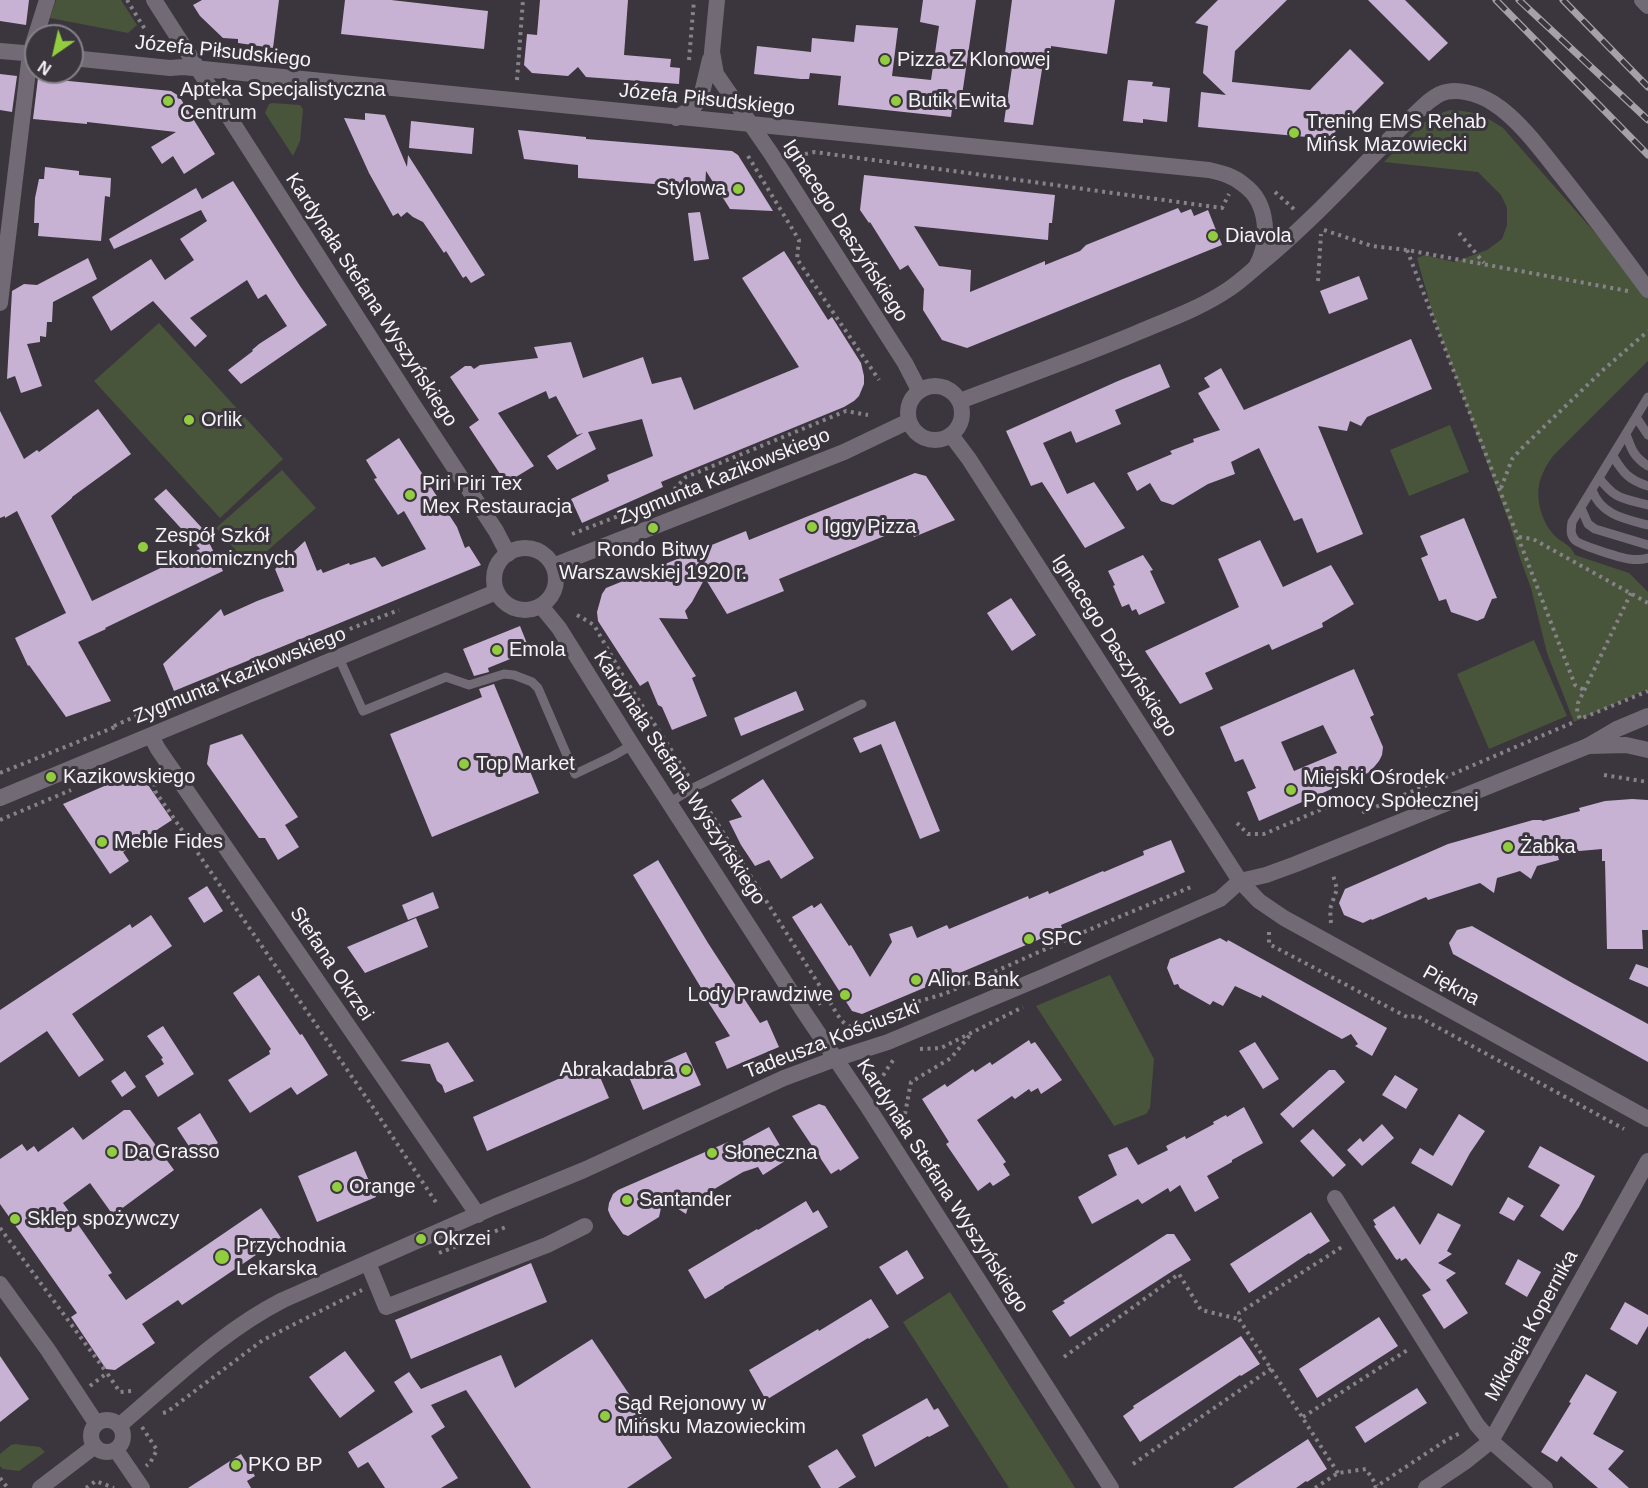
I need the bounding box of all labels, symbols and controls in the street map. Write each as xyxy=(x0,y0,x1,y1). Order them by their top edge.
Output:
north arrow xyxy=(24,24,84,84)
street label: Józefa Piłsudskiego xyxy=(134,31,312,73)
place label: Pizza Z Klonowej xyxy=(897,48,1050,72)
marker: Pizza Z Klonowej xyxy=(878,53,892,67)
text: N xyxy=(35,57,54,78)
place label: Apteka Specjalistyczna Centrum xyxy=(180,78,386,125)
street label: Józefa Piłsudskiego xyxy=(618,79,796,121)
place label: Butik Ewita xyxy=(908,89,1007,113)
marker: Apteka Specjalistyczna Centrum xyxy=(161,94,175,108)
marker: Butik Ewita xyxy=(889,94,903,108)
place label: Trening EMS Rehab Mińsk Mazowiecki xyxy=(1306,110,1486,157)
marker: Trening EMS Rehab Mińsk Mazowiecki xyxy=(1287,126,1301,140)
street label: Ignacego Daszyńskiego xyxy=(777,135,913,327)
street label: Kardynała Stefana Wyszyńskiego xyxy=(280,169,462,431)
place label: Stylowa xyxy=(656,177,726,201)
marker: Stylowa xyxy=(731,182,745,196)
place label: Diavola xyxy=(1225,224,1292,248)
marker: Diavola xyxy=(1206,229,1220,243)
place label: Orlik xyxy=(201,408,242,432)
marker: Orlik xyxy=(182,413,196,427)
street label: Zygmunta Kazikowskiego xyxy=(614,423,834,531)
place label: Piri Piri Tex Mex Restauracja xyxy=(422,472,572,519)
marker: Piri Piri Tex Mex Restauracja xyxy=(403,488,417,502)
place label: Iggy Pizza xyxy=(824,515,916,539)
marker: Iggy Pizza xyxy=(805,520,819,534)
marker: Rondo Bitwy Warszawskiej 1920 r. xyxy=(646,521,660,535)
place label: Zespół Szkół Ekonomicznych xyxy=(155,524,295,571)
place label: Rondo Bitwy Warszawskiej 1920 r. xyxy=(559,538,747,585)
marker: Zespół Szkół Ekonomicznych xyxy=(136,540,150,554)
street label: Ignacego Daszyńskiego xyxy=(1046,550,1182,742)
street label: Zygmunta Kazikowskiego xyxy=(130,622,350,730)
place label: Emola xyxy=(509,638,566,662)
marker: Emola xyxy=(490,643,504,657)
street label: Kardynała Stefana Wyszyńskiego xyxy=(588,647,770,909)
place label: Top Market xyxy=(476,752,575,776)
marker: Top Market xyxy=(457,757,471,771)
place label: Kazikowskiego xyxy=(63,765,195,789)
place label: Miejski Ośrodek Pomocy Społecznej xyxy=(1303,766,1479,813)
marker: Kazikowskiego xyxy=(44,770,58,784)
marker: Miejski Ośrodek Pomocy Społecznej xyxy=(1284,783,1298,797)
place label: Meble Fides xyxy=(114,830,223,854)
marker: Meble Fides xyxy=(95,835,109,849)
place label: Żabka xyxy=(1520,835,1576,859)
marker: Żabka xyxy=(1501,840,1515,854)
street label: Stefana Okrzei xyxy=(284,902,378,1026)
place label: SPC xyxy=(1041,927,1082,951)
marker: SPC xyxy=(1022,932,1036,946)
street label: Piękna xyxy=(1418,961,1484,1011)
place label: Alior Bank xyxy=(928,968,1019,992)
marker: Alior Bank xyxy=(909,973,923,987)
place label: Lody Prawdziwe xyxy=(687,983,833,1007)
marker: Lody Prawdziwe xyxy=(838,988,852,1002)
street label: Tadeusza Kościuszki xyxy=(741,996,923,1084)
street label: Kardynała Stefana Wyszyńskiego xyxy=(851,1055,1033,1317)
place label: Abrakadabra xyxy=(559,1058,674,1082)
marker: Abrakadabra xyxy=(679,1063,693,1077)
place label: Da Grasso xyxy=(124,1140,220,1164)
place label: Słoneczna xyxy=(724,1141,817,1165)
marker: Da Grasso xyxy=(105,1145,119,1159)
marker: Słoneczna xyxy=(705,1146,719,1160)
place label: Orange xyxy=(349,1175,416,1199)
marker: Orange xyxy=(330,1180,344,1194)
place label: Santander xyxy=(639,1188,731,1212)
marker: Santander xyxy=(620,1193,634,1207)
place label: Sklep spożywczy xyxy=(27,1207,179,1231)
marker: Sklep spożywczy xyxy=(8,1212,22,1226)
place label: Okrzei xyxy=(433,1227,491,1251)
marker: Okrzei xyxy=(414,1232,428,1246)
place label: Przychodnia Lekarska xyxy=(236,1234,346,1281)
street label: Mikołaja Kopernika xyxy=(1481,1246,1583,1406)
marker: Przychodnia Lekarska xyxy=(213,1248,231,1266)
place label: Sąd Rejonowy w Mińsku Mazowieckim xyxy=(617,1392,806,1439)
marker: Sąd Rejonowy w Mińsku Mazowieckim xyxy=(598,1409,612,1423)
place label: PKO BP xyxy=(248,1453,322,1477)
marker: PKO BP xyxy=(229,1458,243,1472)

